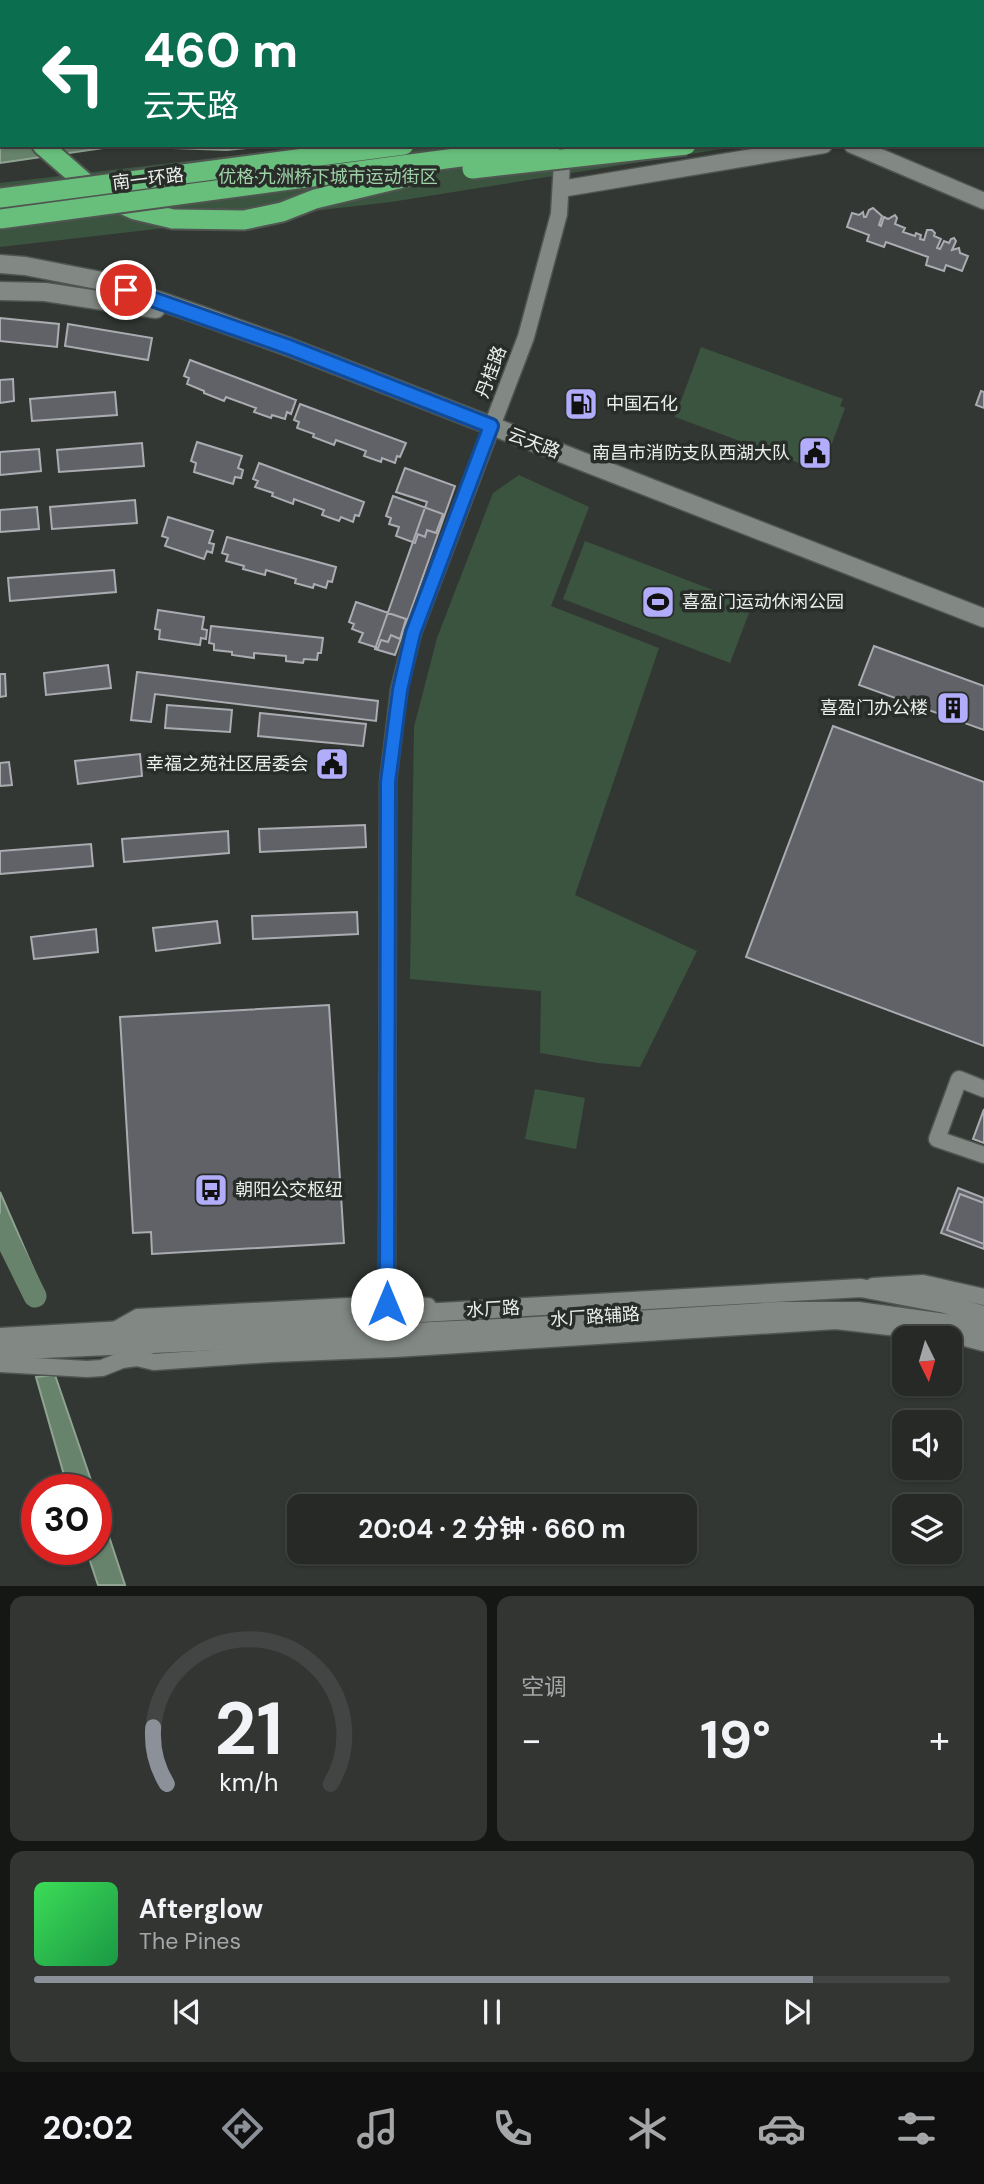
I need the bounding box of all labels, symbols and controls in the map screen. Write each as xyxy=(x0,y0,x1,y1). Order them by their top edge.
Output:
text: 460 m xyxy=(143,18,298,82)
icon: left xyxy=(28,28,119,119)
text: 云天路 xyxy=(143,85,239,127)
street label: 南一环路 xyxy=(111,163,185,195)
park label: 优格·九洲桥下城市运动街区 xyxy=(218,165,438,189)
pin xyxy=(96,260,156,320)
icon: arrive xyxy=(107,271,145,309)
street label: 丹桂路 xyxy=(470,342,512,402)
fuel station icon: 中国石化 xyxy=(562,385,600,423)
place label: 中国石化 xyxy=(606,392,678,416)
street label: 云天路 xyxy=(504,422,564,464)
public building icon: 南昌市消防支队西湖大队 xyxy=(796,434,834,472)
place label: 南昌市消防支队西湖大队 xyxy=(592,441,790,465)
sports icon: 喜盈门运动休闲公园 xyxy=(639,583,677,621)
place label: 喜盈门运动休闲公园 xyxy=(682,590,844,614)
building icon: 喜盈门办公楼 xyxy=(934,689,972,727)
place label: 喜盈门办公楼 xyxy=(820,696,928,720)
public building icon: 幸福之苑社区居委会 xyxy=(313,745,351,783)
place label: 幸福之苑社区居委会 xyxy=(146,752,308,776)
bus stop icon: 朝阳公交枢纽 xyxy=(192,1171,230,1209)
place label: 朝阳公交枢纽 xyxy=(235,1178,343,1202)
position arrow xyxy=(350,1267,424,1341)
street label: 水厂路 xyxy=(465,1296,521,1322)
street label: 水厂路辅路 xyxy=(549,1302,641,1332)
north arrow xyxy=(892,1326,962,1396)
map controls xyxy=(892,1326,962,1564)
button: sound xyxy=(892,1410,962,1480)
speed limit sign: 30 xyxy=(21,1474,112,1565)
button: layers xyxy=(892,1494,962,1564)
text: 20:04 · 2 分钟 · 660 m xyxy=(358,1512,626,1546)
text: 空调 xyxy=(521,1672,567,1702)
text: 21 xyxy=(214,1683,283,1778)
text: 19° xyxy=(700,1706,771,1774)
text: − xyxy=(521,1715,542,1765)
text: + xyxy=(929,1715,950,1765)
text: km/h xyxy=(219,1766,278,1799)
text: Afterglow xyxy=(139,1892,263,1926)
text: The Pines xyxy=(139,1926,241,1956)
icon: previous xyxy=(168,1993,206,2031)
icon: pause xyxy=(473,1993,511,2031)
icon: next xyxy=(778,1993,816,2031)
icon: directions xyxy=(218,2104,267,2153)
icon: music xyxy=(353,2104,402,2153)
icon: phone xyxy=(488,2104,537,2153)
icon: climate xyxy=(623,2104,672,2153)
icon: car xyxy=(757,2104,806,2153)
icon: filters xyxy=(892,2104,941,2153)
text: 20:02 xyxy=(43,2107,133,2149)

